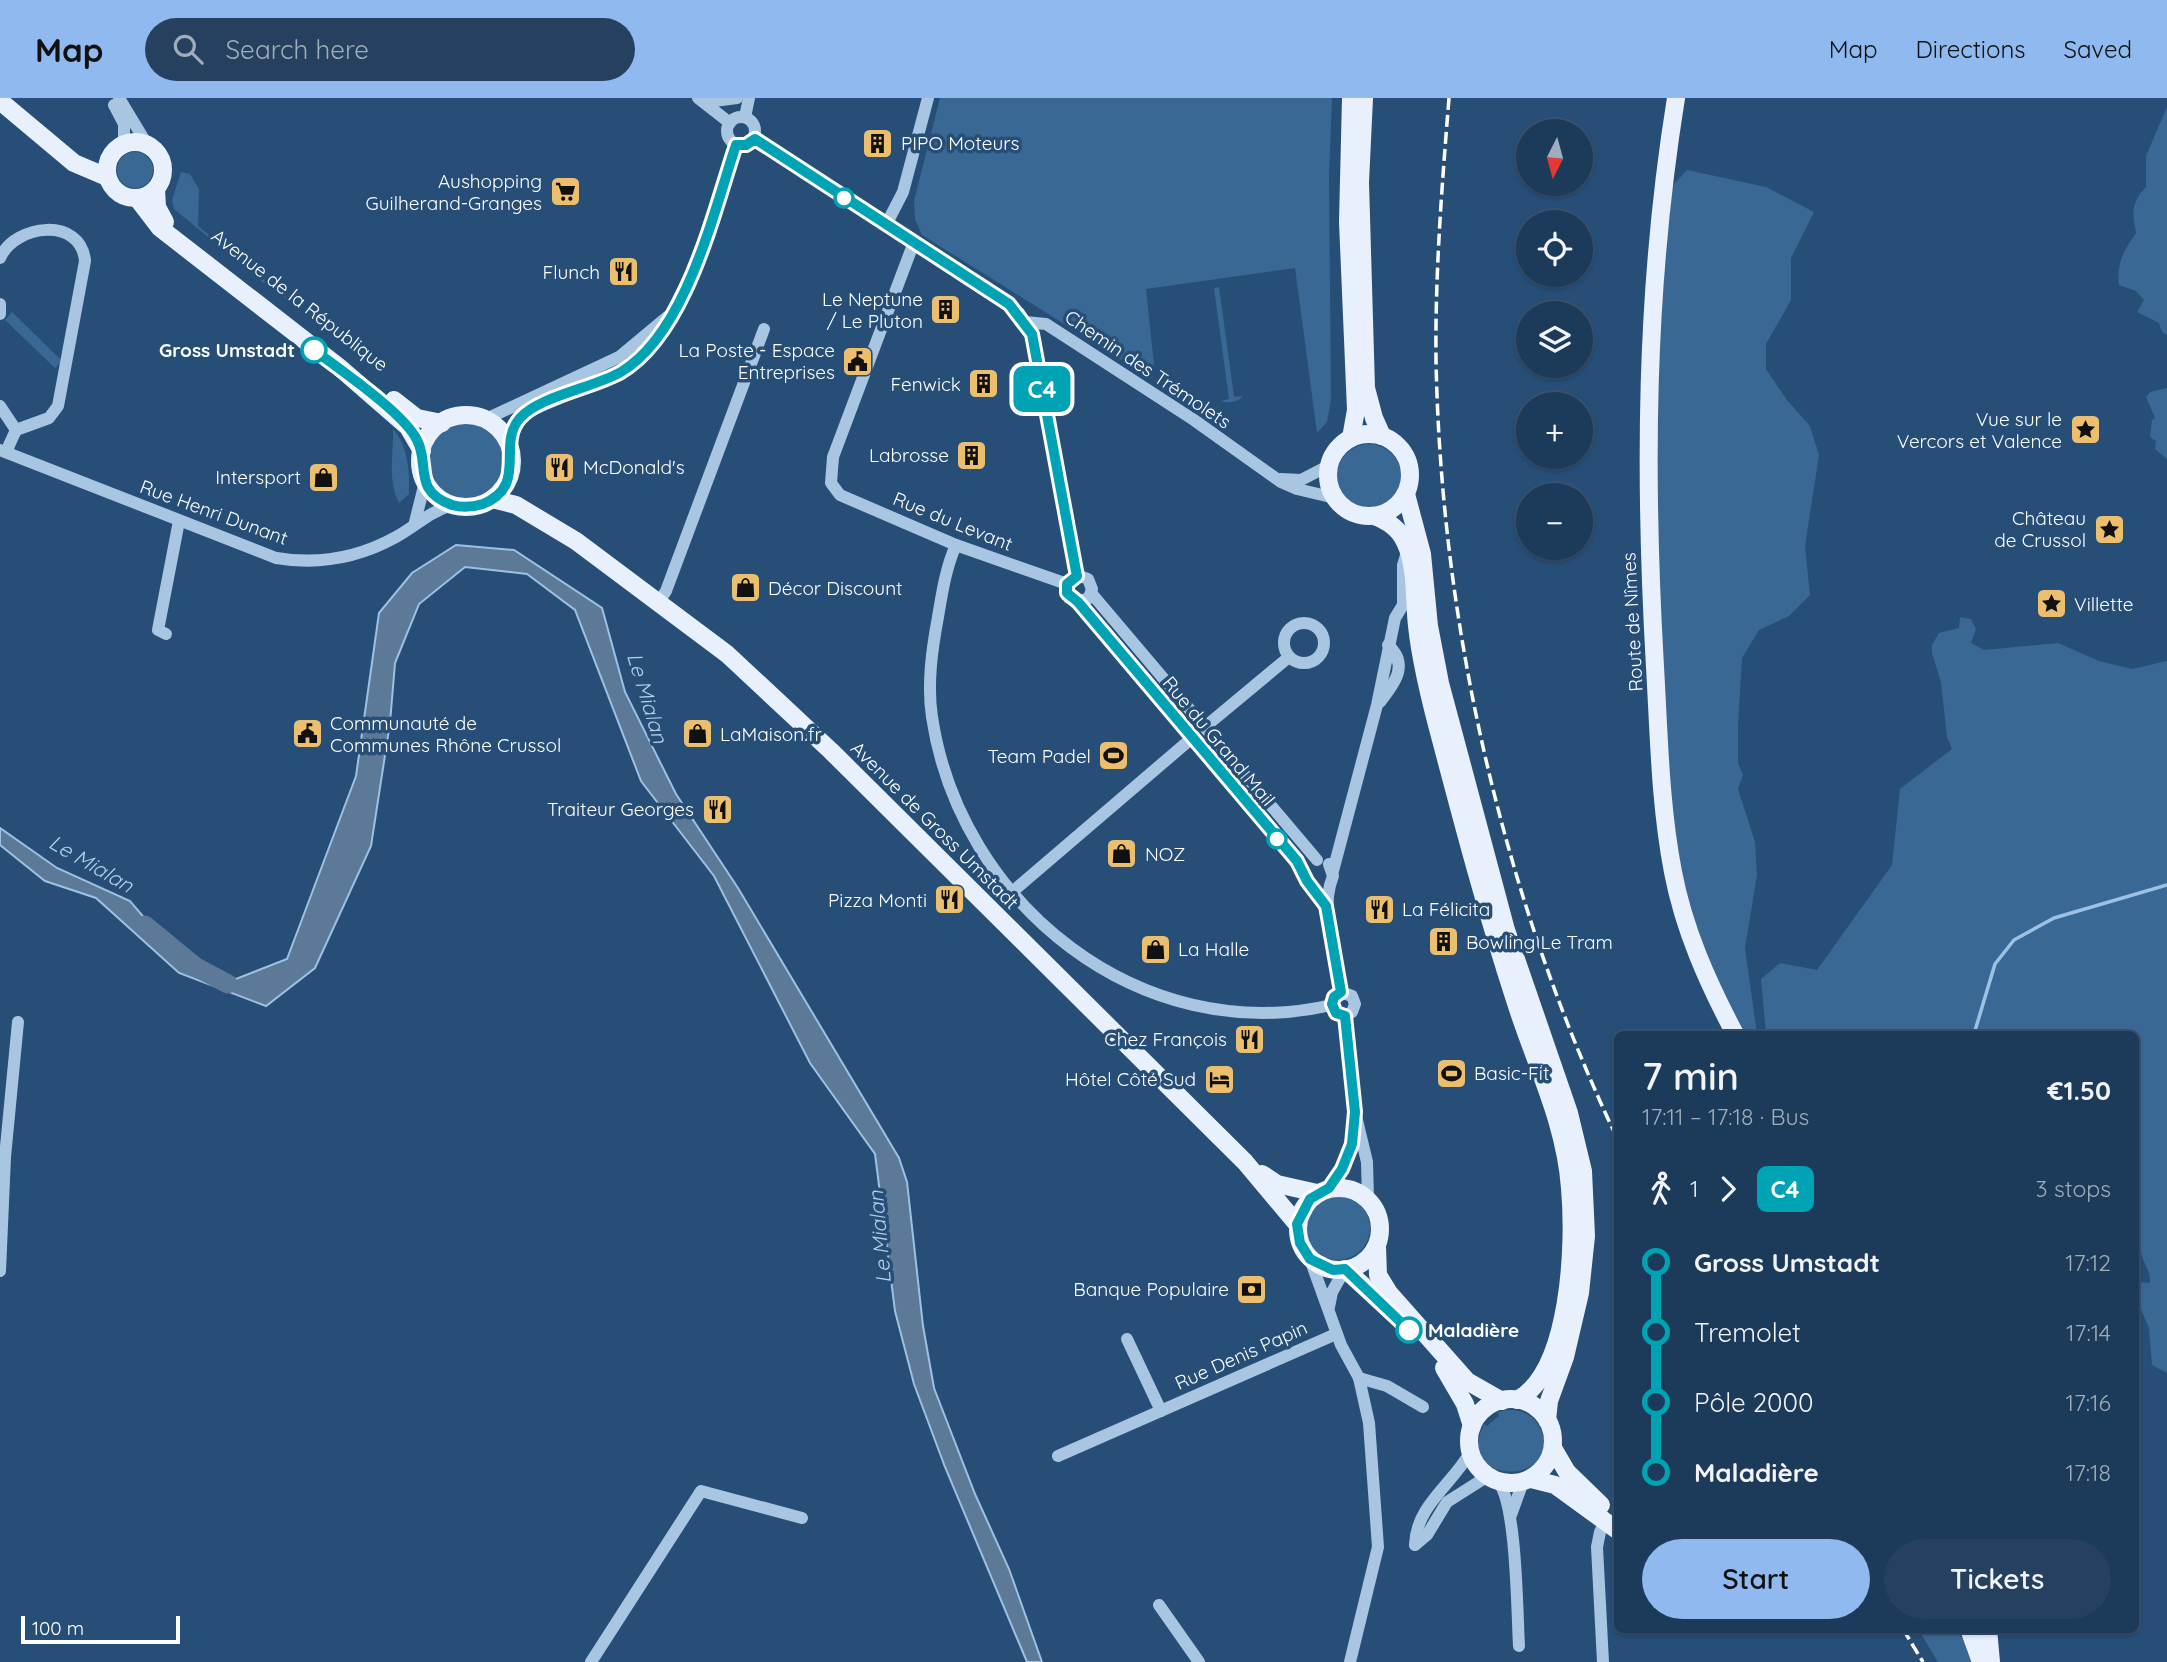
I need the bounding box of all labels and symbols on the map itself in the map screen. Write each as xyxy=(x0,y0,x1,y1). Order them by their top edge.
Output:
north arrow xyxy=(1516,119,1592,196)
building icon: PIPO Moteurs xyxy=(861,126,895,160)
place label: PIPO Moteurs xyxy=(901,131,1020,155)
place label: Aushopping Guilherand-Granges xyxy=(366,169,542,215)
supermarket icon: Aushopping Guilherand-Granges xyxy=(548,175,582,209)
unlabelled marker xyxy=(834,188,854,208)
street label: Avenue de la République xyxy=(207,224,393,376)
restaurant icon: Flunch xyxy=(606,255,640,289)
place label: Flunch xyxy=(543,260,600,284)
place label: Le Neptune / Le Pluton xyxy=(822,287,923,333)
building icon: Le Neptune / Le Pluton xyxy=(929,293,963,327)
street label: Chemin des Trémolets xyxy=(1060,304,1236,434)
marker: Gross Umstadt xyxy=(301,337,327,363)
place label: Gross Umstadt xyxy=(159,338,295,362)
place label: La Poste - Espace Entreprises xyxy=(678,338,835,384)
public building icon: La Poste - Espace Entreprises xyxy=(841,344,875,378)
line badge: C4 xyxy=(1010,366,1074,412)
building icon: Fenwick xyxy=(967,367,1001,401)
place label: Fenwick xyxy=(890,372,961,396)
place label: Vue sur le Vercors et Valence xyxy=(1897,407,2062,453)
place icon: Vue sur le Vercors et Valence xyxy=(2068,413,2102,447)
building icon: Labrosse xyxy=(955,438,989,472)
place label: Labrosse xyxy=(869,443,949,467)
restaurant icon: McDonald's xyxy=(543,450,577,484)
place label: McDonald's xyxy=(583,455,685,479)
shop icon: Intersport xyxy=(307,460,341,494)
place label: Intersport xyxy=(215,465,301,489)
street label: Rue Henri Dunant xyxy=(137,474,291,550)
street label: Rue du Levant xyxy=(890,486,1016,556)
place label: Château de Crussol xyxy=(1994,506,2086,552)
place icon: Château de Crussol xyxy=(2092,512,2126,546)
street label: Route de Nîmes xyxy=(1616,552,1648,692)
shop icon: Décor Discount xyxy=(728,571,762,605)
place label: Décor Discount xyxy=(768,576,903,600)
place icon: Villette xyxy=(2034,587,2068,621)
place label: Villette xyxy=(2074,592,2134,616)
water label: Le Mialan xyxy=(622,649,674,747)
street label: Rue du Grand Mail xyxy=(1158,671,1280,811)
place label: Communauté de Communes Rhône Crussol xyxy=(330,711,561,757)
public building icon: Communauté de Communes Rhône Crussol xyxy=(290,717,324,751)
shop icon: LaMaison.fr xyxy=(680,717,714,751)
place label: LaMaison.fr xyxy=(720,722,823,746)
street label: Avenue de Gross Umstadt xyxy=(846,736,1024,914)
sports icon: Team Padel xyxy=(1097,739,1131,773)
place label: Team Padel xyxy=(988,744,1091,768)
restaurant icon: Traiteur Georges xyxy=(700,792,734,826)
place label: Traiteur Georges xyxy=(547,797,694,821)
water label: Le Mialan xyxy=(45,829,139,898)
unlabelled marker xyxy=(1267,829,1287,849)
shop icon: NOZ xyxy=(1105,837,1139,871)
place label: NOZ xyxy=(1145,842,1185,866)
restaurant icon: Pizza Monti xyxy=(933,883,967,917)
place label: Pizza Monti xyxy=(828,888,927,912)
restaurant icon: La Félicita xyxy=(1362,892,1396,926)
place label: La Félicita xyxy=(1402,897,1490,921)
building icon: Bowling Le Tram xyxy=(1426,925,1460,959)
place label: Bowling Le Tram xyxy=(1466,930,1613,954)
shop icon: La Halle xyxy=(1138,932,1172,966)
place label: La Halle xyxy=(1178,937,1249,961)
restaurant icon: Chez François xyxy=(1233,1022,1267,1056)
place label: Chez François xyxy=(1104,1027,1227,1051)
sports icon: Basic-Fit xyxy=(1434,1056,1468,1090)
place label: Basic-Fit xyxy=(1474,1061,1549,1085)
hotel icon: Hôtel Côté Sud xyxy=(1202,1062,1236,1096)
place label: Hôtel Côté Sud xyxy=(1065,1067,1196,1091)
water label: Le Mialan xyxy=(862,1189,896,1285)
bank icon: Banque Populaire xyxy=(1235,1272,1269,1306)
place label: Banque Populaire xyxy=(1073,1277,1229,1301)
street label: Rue Denis Papin xyxy=(1171,1315,1311,1395)
marker: Maladière xyxy=(1396,1317,1422,1343)
place label: Maladière xyxy=(1428,1318,1519,1342)
scale bar xyxy=(21,1613,180,1645)

